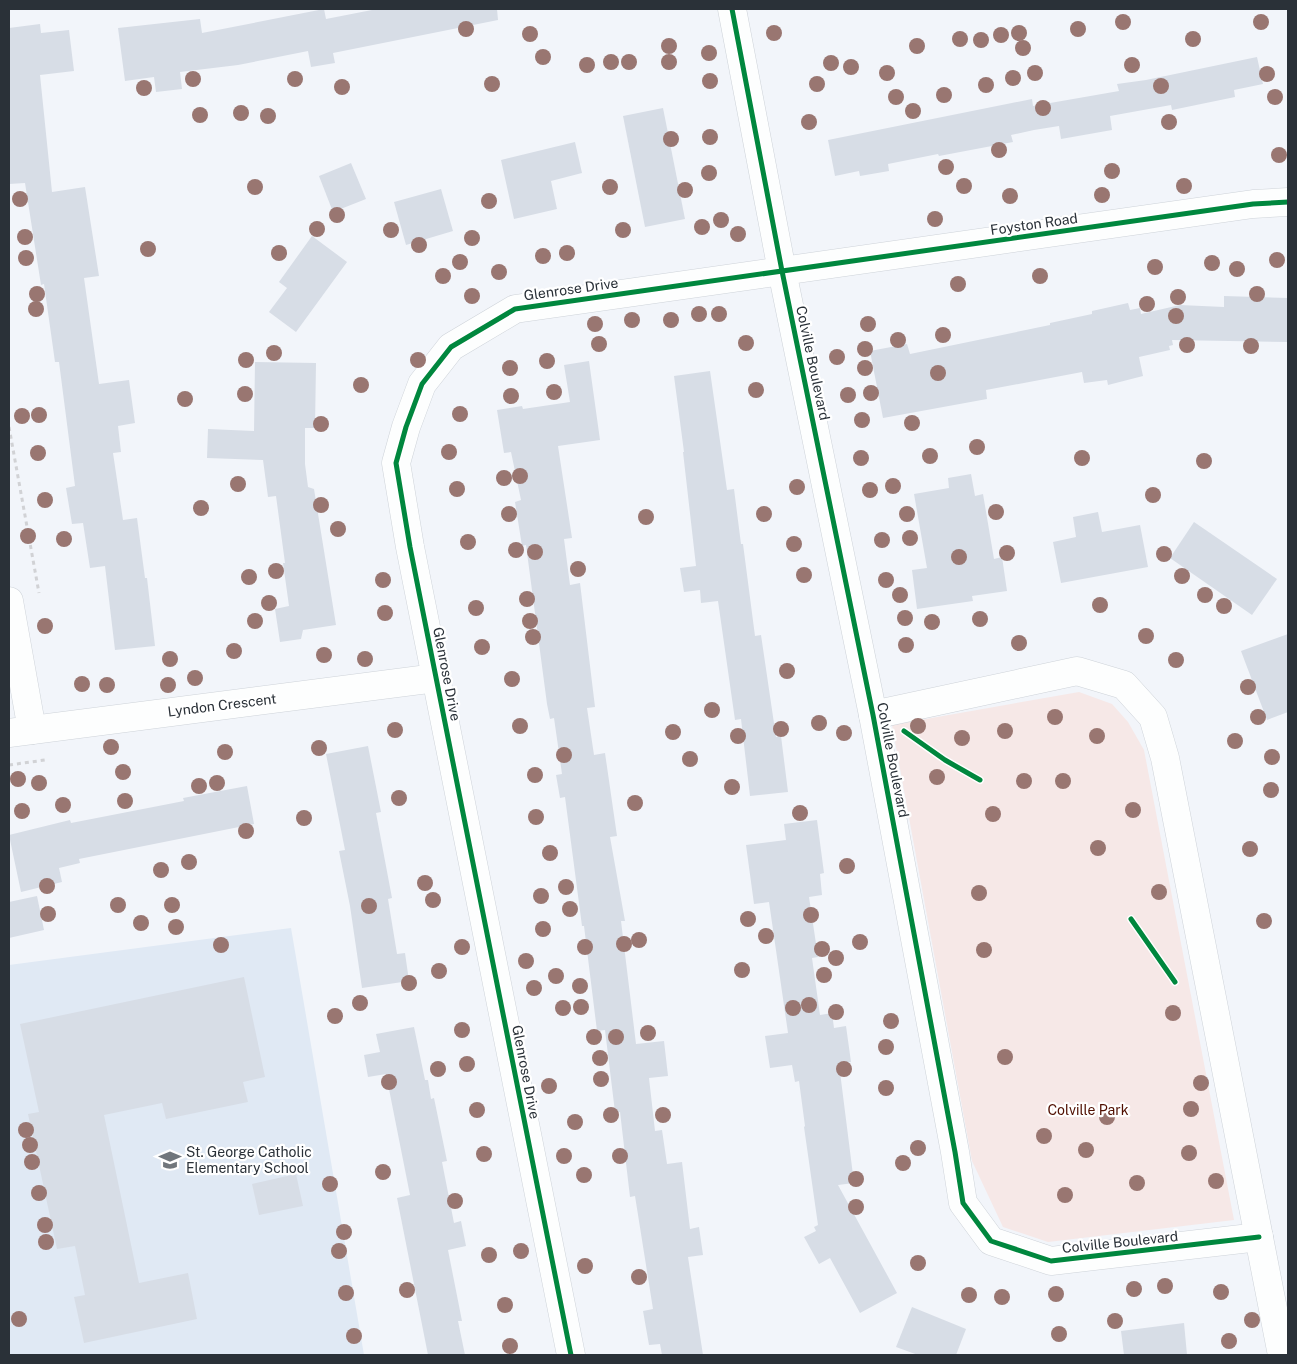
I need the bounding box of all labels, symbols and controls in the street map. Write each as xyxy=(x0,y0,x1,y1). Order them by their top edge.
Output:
street label: Foyston Road xyxy=(989,210,1079,238)
street label: Glenrose Drive xyxy=(523,274,619,304)
street label: Colville Boulevard xyxy=(793,304,833,422)
street label: Glenrose Drive xyxy=(430,626,464,722)
street label: Lyndon Crescent xyxy=(167,690,277,720)
street label: Colville Boulevard xyxy=(874,701,912,819)
street label: Glenrose Drive xyxy=(509,1024,543,1120)
park label: Colville Park xyxy=(1047,1102,1129,1118)
place label: St. George Catholic Elementary School xyxy=(186,1144,312,1176)
school or university icon: St. George Catholic Elementary School xyxy=(157,1147,183,1173)
street label: Colville Boulevard xyxy=(1061,1228,1179,1256)

